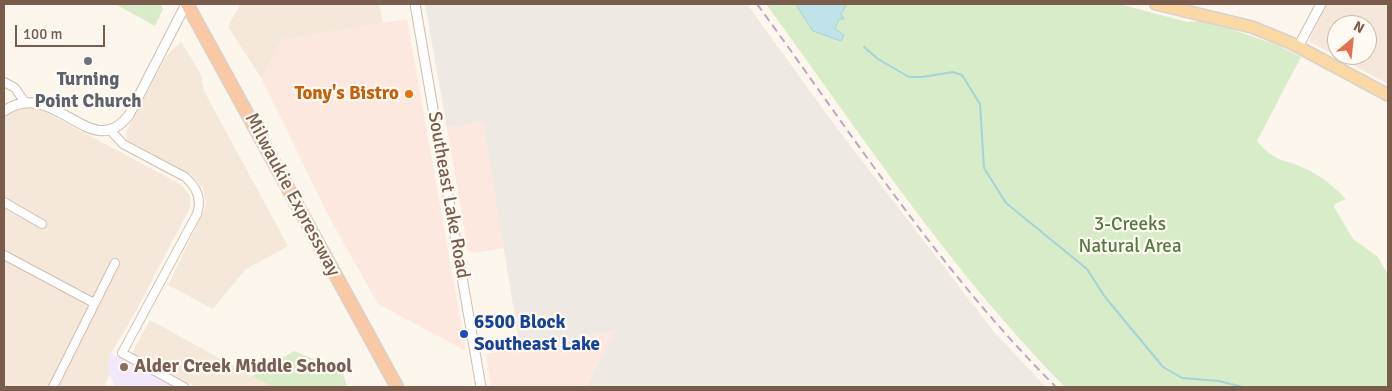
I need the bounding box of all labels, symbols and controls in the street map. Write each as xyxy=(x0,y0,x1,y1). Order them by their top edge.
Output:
scale bar xyxy=(18,15,108,47)
north arrow xyxy=(1327,15,1377,65)
text: N xyxy=(1351,17,1367,37)
text: 100 m xyxy=(23,25,63,43)
marker: Turning Point Church xyxy=(82,55,94,67)
place label: Turning Point Church xyxy=(35,69,141,113)
place label: Tony's Bistro xyxy=(294,83,399,105)
marker: Tony's Bistro xyxy=(403,88,415,100)
street label: Milwaukie Expressway xyxy=(239,109,345,281)
street label: Southeast Lake Road xyxy=(422,110,474,280)
park label: 3-Creeks Natural Area xyxy=(1078,214,1182,258)
place label: 6500 Block Southeast Lake xyxy=(474,312,600,356)
marker: 6500 Block Southeast Lake xyxy=(458,328,470,340)
place label: Alder Creek Middle School xyxy=(134,356,352,378)
marker: Alder Creek Middle School xyxy=(118,361,130,373)

